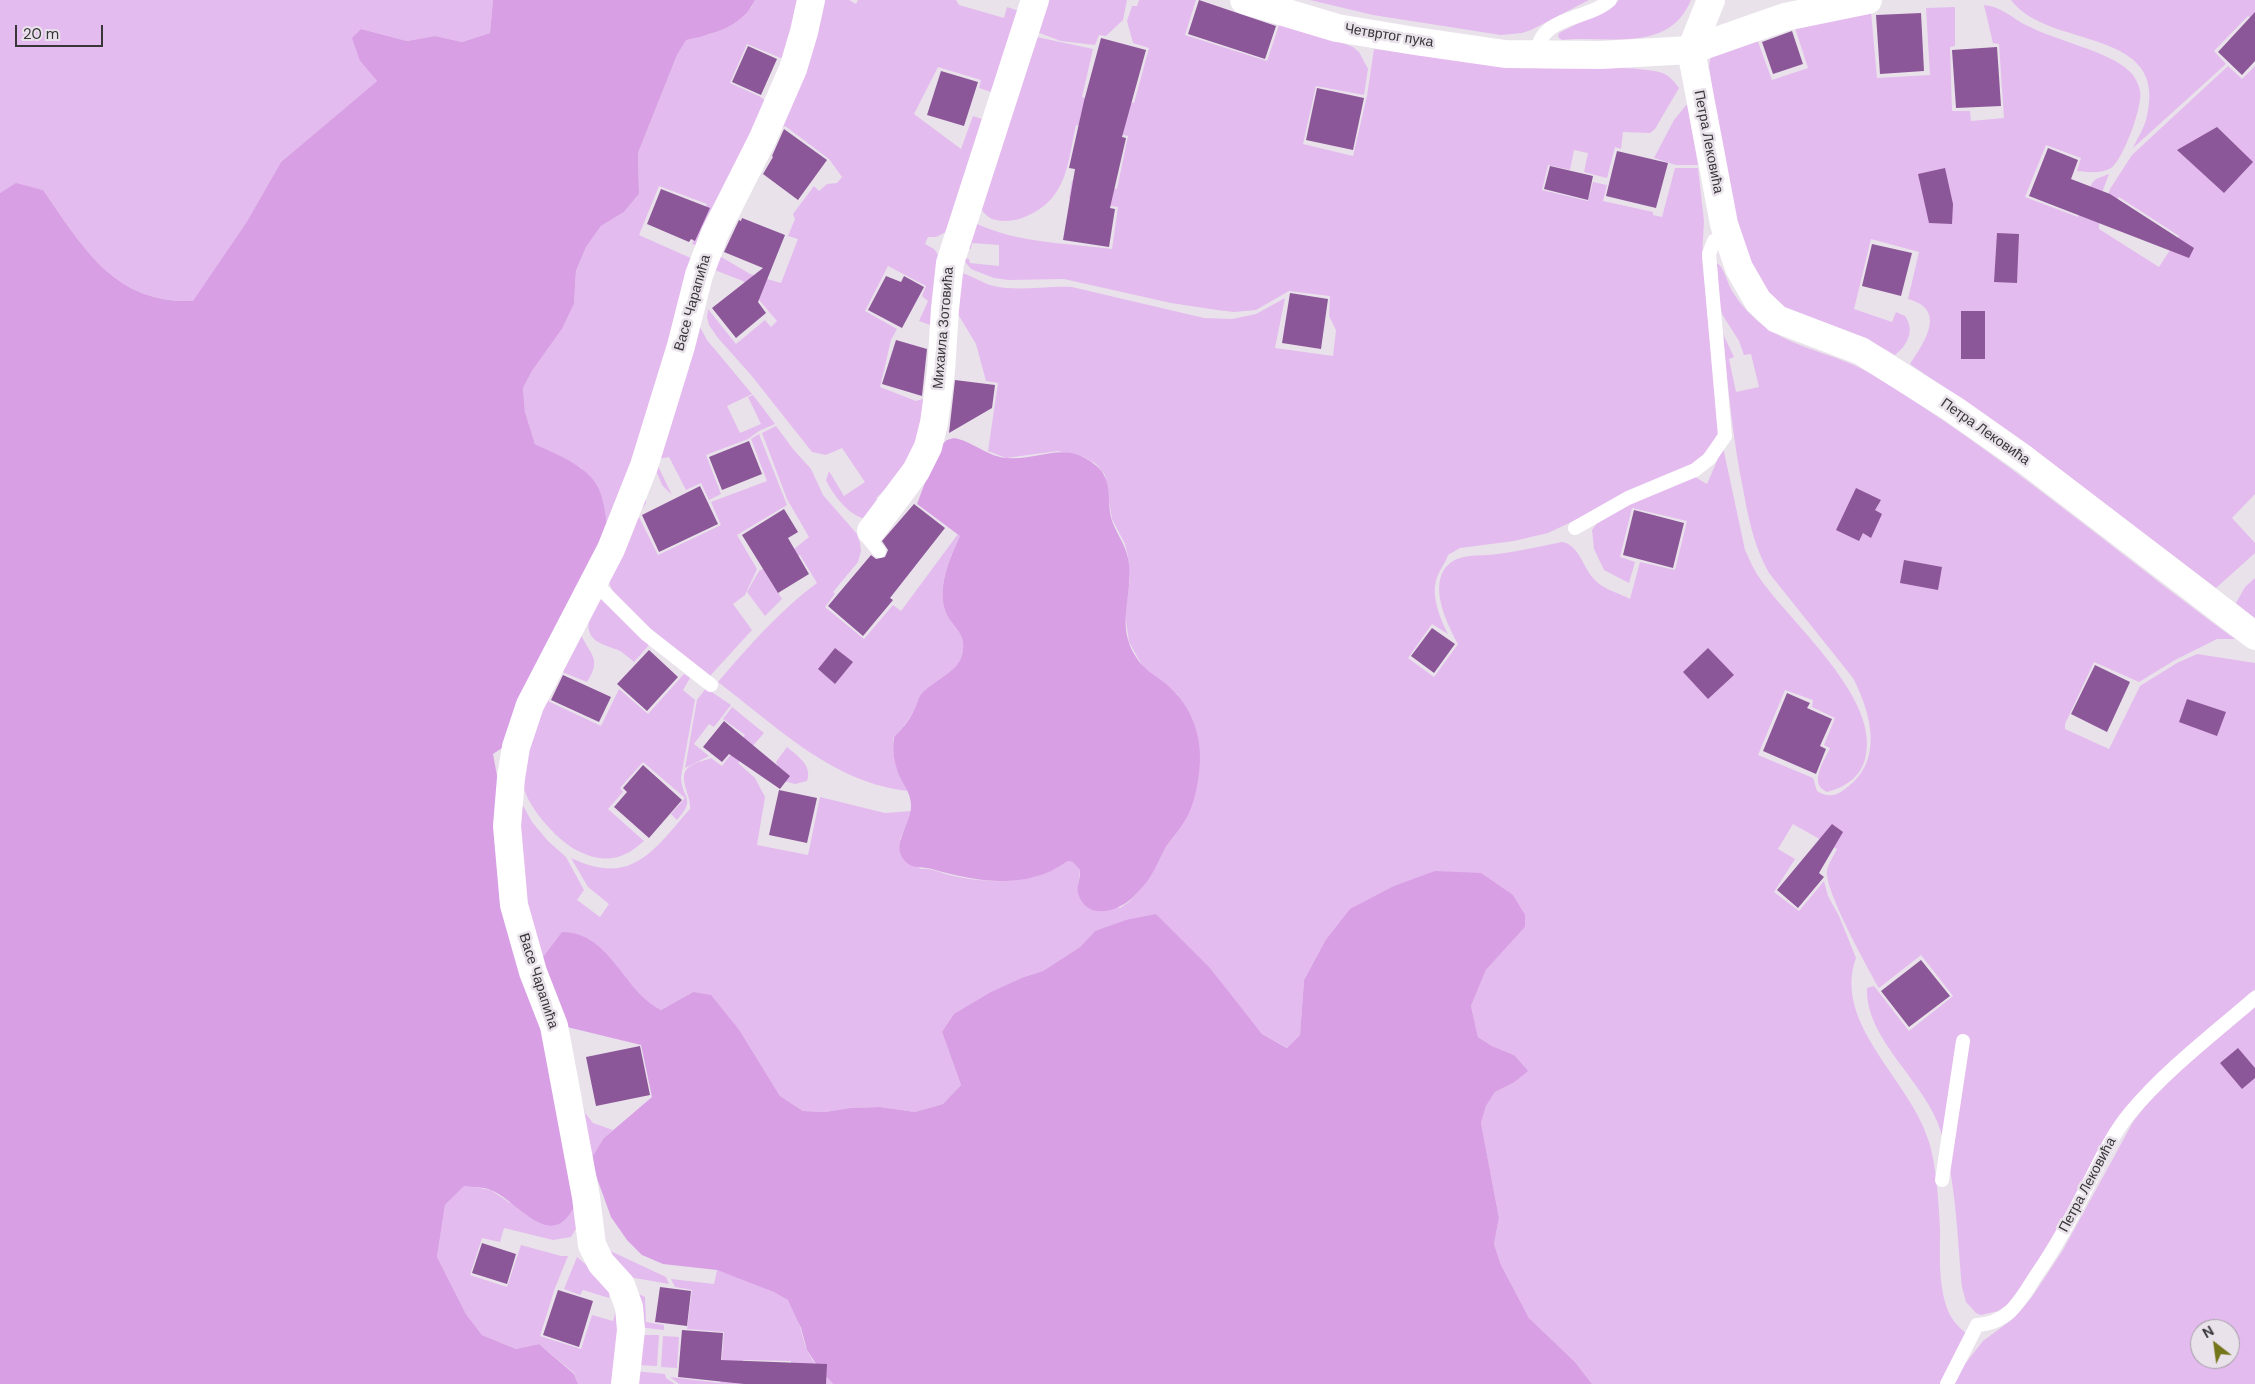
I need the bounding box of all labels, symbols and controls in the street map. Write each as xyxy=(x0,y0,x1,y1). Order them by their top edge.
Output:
scale bar xyxy=(18,15,105,47)
street label: Четвртог пука xyxy=(1343,21,1435,51)
text: 20 m xyxy=(23,24,59,44)
street label: Петра Лековића xyxy=(1690,89,1726,195)
street label: Васе Чарапића xyxy=(671,253,715,353)
street label: Михаила Зотовића xyxy=(930,266,958,390)
street label: Петра Лековића xyxy=(1937,395,2033,469)
street label: Васе Чарапића xyxy=(515,931,561,1031)
street label: Петра Лековића xyxy=(2056,1135,2120,1235)
north arrow xyxy=(2190,1319,2240,1369)
text: N xyxy=(2199,1322,2217,1342)

